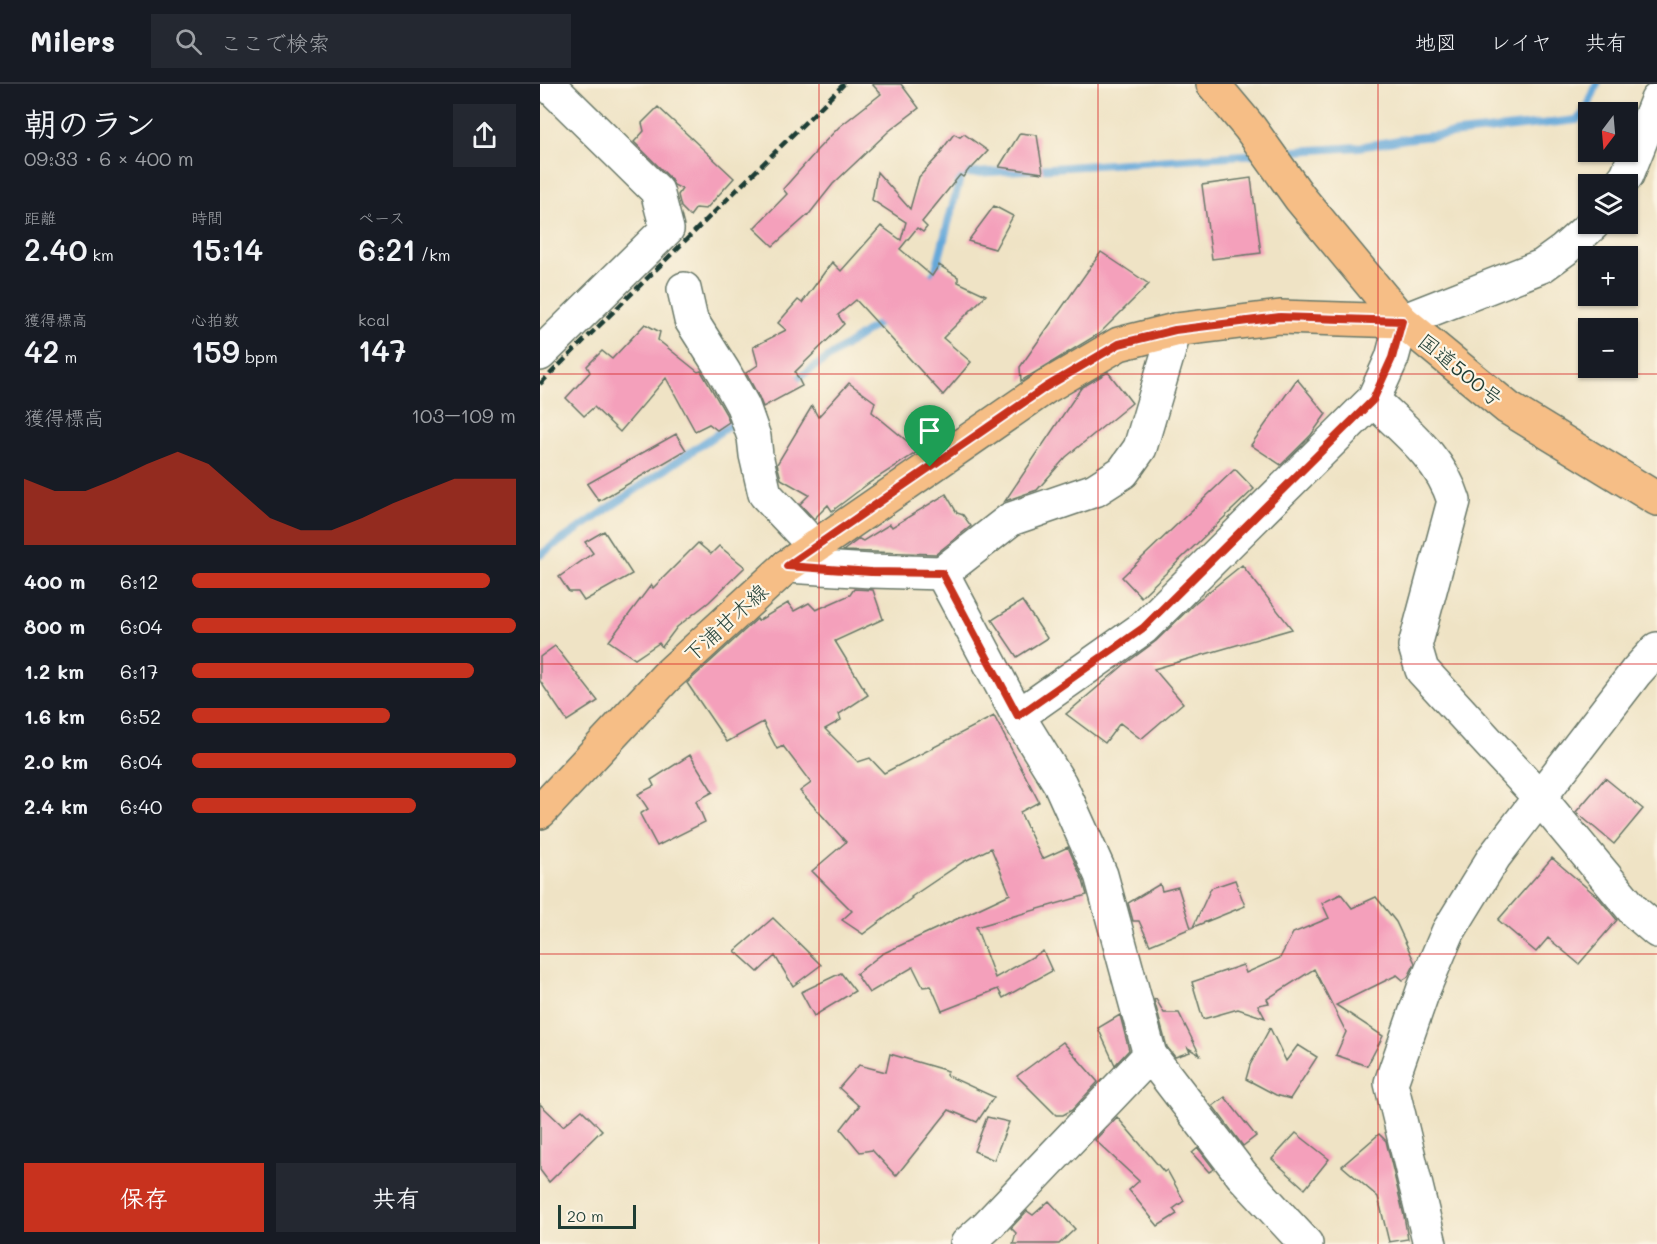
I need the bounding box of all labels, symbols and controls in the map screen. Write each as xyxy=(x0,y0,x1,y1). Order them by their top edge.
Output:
search box xyxy=(151,14,571,68)
text: Milers xyxy=(30,23,115,59)
icon: search xyxy=(172,25,205,58)
text: ここで検索 xyxy=(220,28,330,57)
text: 地図 xyxy=(1415,28,1457,55)
text: レイヤ xyxy=(1490,28,1552,55)
text: 共有 xyxy=(1585,28,1627,55)
text: 朝のラン xyxy=(24,101,156,144)
north arrow xyxy=(1578,102,1638,162)
map controls xyxy=(1578,102,1638,378)
button: share xyxy=(453,104,516,167)
text: 09:33 · 6 × 400 m xyxy=(24,145,194,171)
button: layers xyxy=(1578,174,1638,234)
text: 距離 xyxy=(24,207,56,228)
text: 時間 xyxy=(191,207,223,228)
text: ペース xyxy=(358,207,405,228)
text: 2.40 xyxy=(24,229,87,269)
text: 15:14 xyxy=(191,229,263,269)
text: 6:21 xyxy=(358,229,416,269)
text: km xyxy=(87,244,114,265)
text: /km xyxy=(416,244,450,265)
button: + xyxy=(1578,246,1638,306)
text: 獲得標高 xyxy=(24,309,88,330)
text: 心拍数 xyxy=(191,309,239,330)
text: kcal xyxy=(358,309,390,330)
button: − xyxy=(1578,318,1638,378)
street label: 国道500号 xyxy=(1413,327,1509,411)
text: 147 xyxy=(358,330,407,370)
text: 42 xyxy=(24,331,59,371)
text: 159 xyxy=(191,331,240,371)
text: m xyxy=(59,346,77,367)
text: bpm xyxy=(240,346,278,367)
text: 103–109 m xyxy=(411,402,516,428)
text: 獲得標高 xyxy=(24,404,104,430)
pin xyxy=(904,405,955,467)
icon: arrive xyxy=(913,414,946,447)
text: 400 m xyxy=(24,568,85,594)
text: 6:12 xyxy=(120,568,158,594)
street label: 下浦甘木線 xyxy=(677,577,773,667)
text: 800 m xyxy=(24,613,85,639)
text: 6:04 xyxy=(120,613,162,639)
text: 1.2 km xyxy=(24,658,84,684)
text: 6:17 xyxy=(120,658,158,684)
text: 1.6 km xyxy=(24,703,85,729)
text: 6:52 xyxy=(120,703,161,729)
text: 2.0 km xyxy=(24,748,88,774)
text: 6:04 xyxy=(120,748,162,774)
text: 2.4 km xyxy=(24,793,88,819)
text: 6:40 xyxy=(120,793,162,819)
button: 保存 xyxy=(24,1163,264,1232)
button: 共有 xyxy=(276,1163,516,1232)
scale bar xyxy=(558,1202,636,1230)
text: 20 m xyxy=(567,1205,604,1226)

